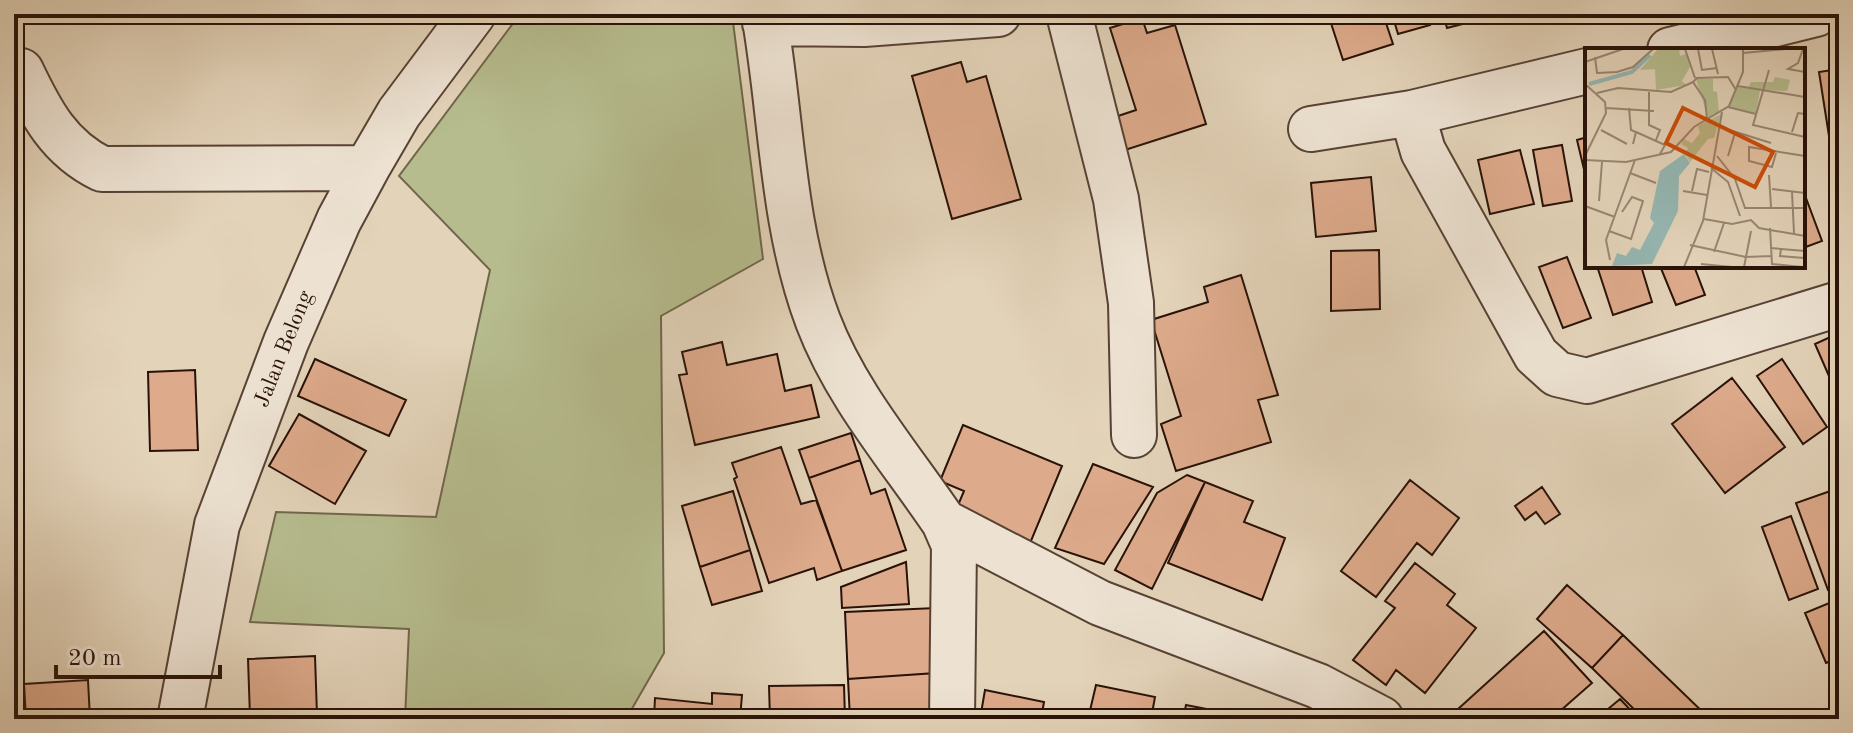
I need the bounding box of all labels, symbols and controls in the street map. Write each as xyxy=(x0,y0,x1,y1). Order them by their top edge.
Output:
inset map xyxy=(1585,48,1805,268)
street label: Jalan Belong xyxy=(251,288,317,410)
scale bar xyxy=(56,629,220,679)
text: 20 m xyxy=(68,647,122,671)

